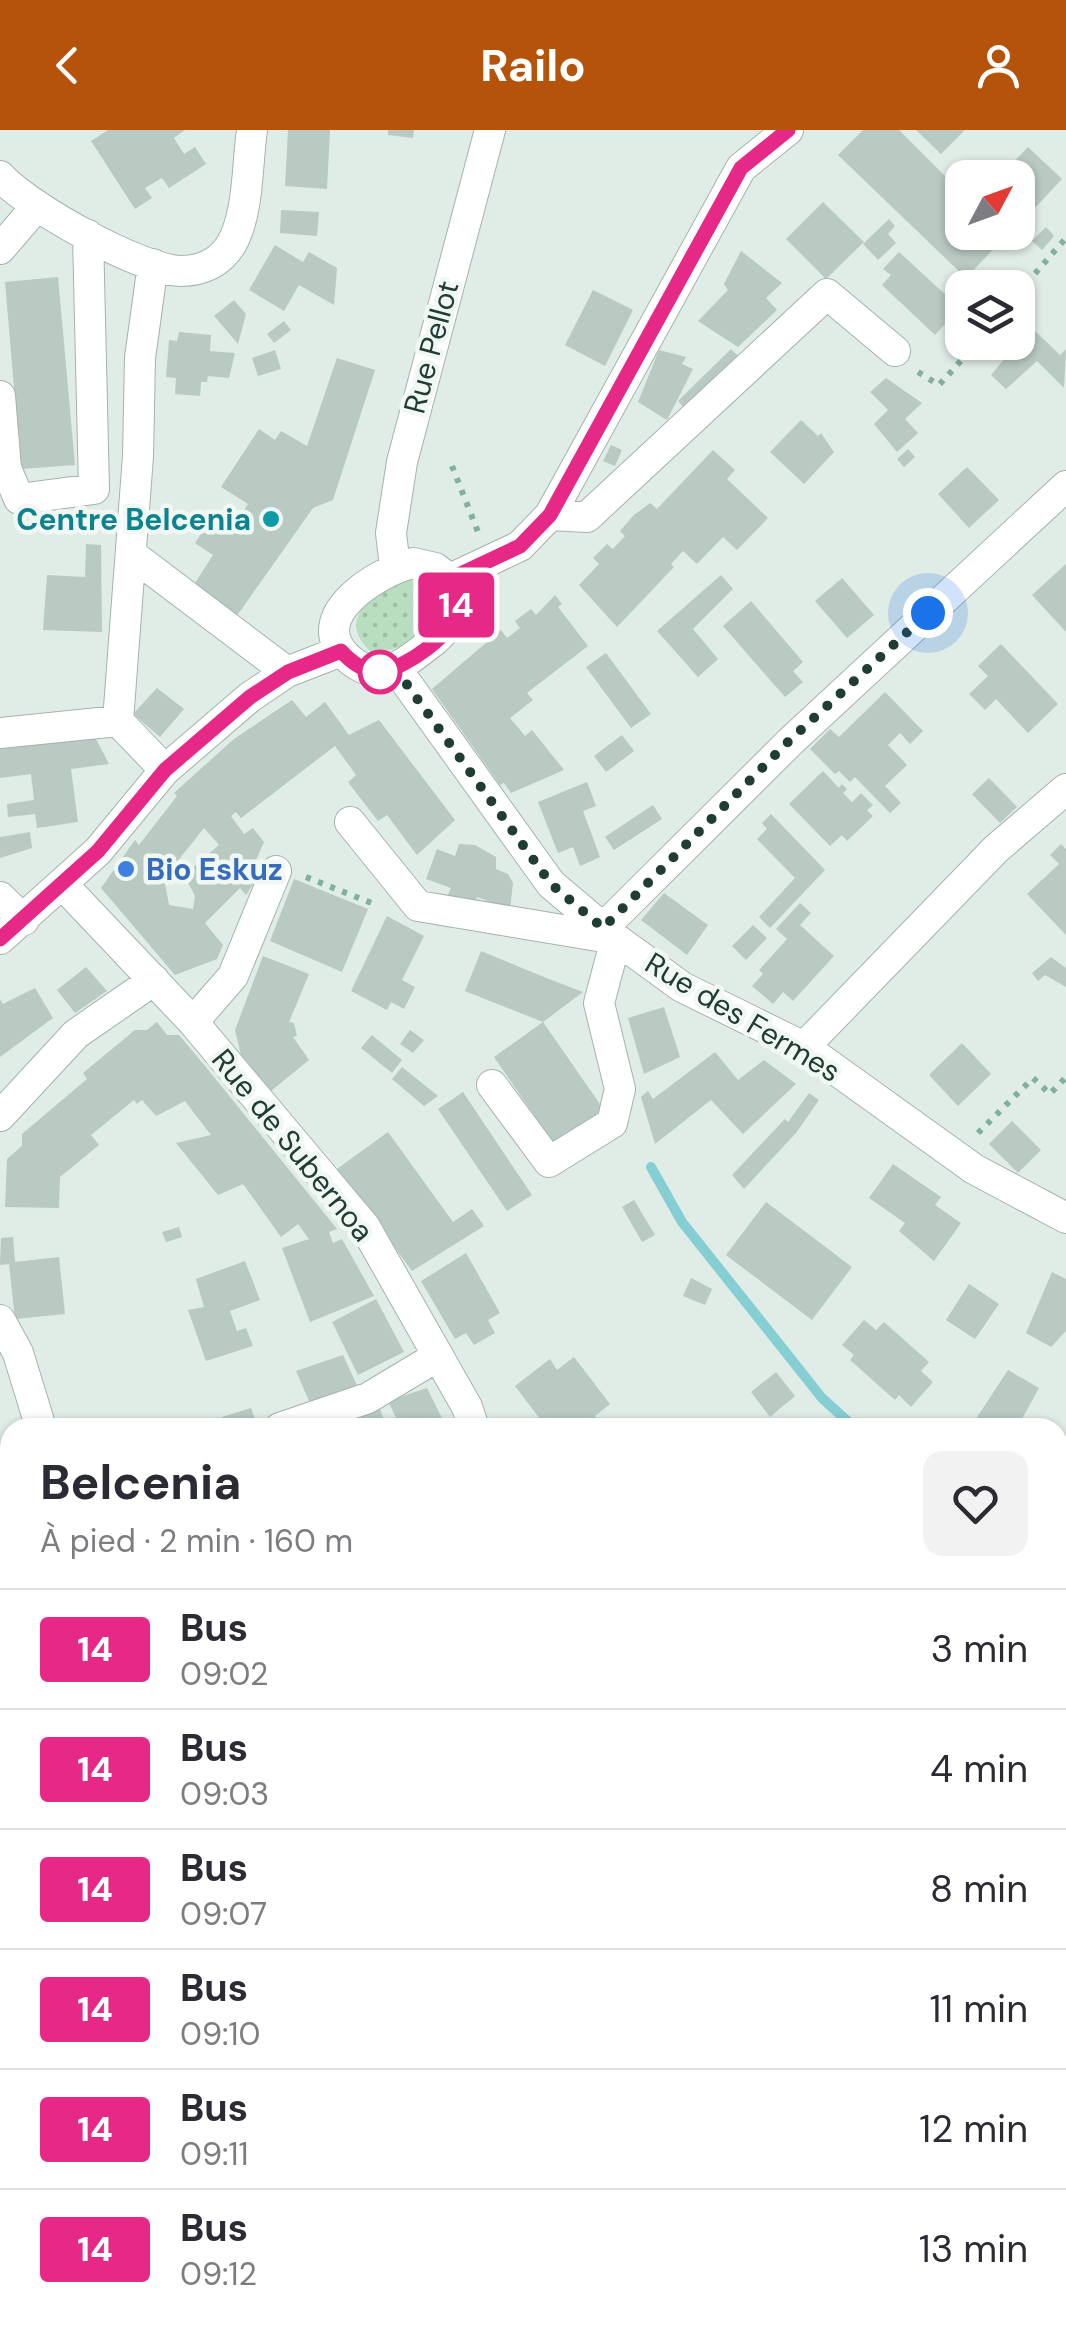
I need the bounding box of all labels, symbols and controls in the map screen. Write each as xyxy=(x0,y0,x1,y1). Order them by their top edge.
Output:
text: Railo xyxy=(480,36,586,95)
icon: back xyxy=(40,38,95,93)
icon: person xyxy=(971,38,1026,93)
north arrow xyxy=(945,160,1035,250)
map controls xyxy=(945,160,1035,360)
button: layers xyxy=(945,270,1035,360)
street label: Rue Pellot xyxy=(395,276,467,418)
place label: Centre Belcenia xyxy=(16,500,251,539)
marker: Centre Belcenia xyxy=(260,508,282,530)
line badge: 14 xyxy=(411,572,501,638)
text: 14 xyxy=(438,582,474,628)
your location xyxy=(903,588,953,638)
unlabelled marker xyxy=(359,651,401,693)
place label: Bio Eskuz xyxy=(146,850,283,889)
marker: Bio Eskuz xyxy=(115,858,137,880)
street label: Rue des Fermes xyxy=(638,943,848,1091)
street label: Rue de Subernoa xyxy=(203,1041,383,1249)
text: Belcenia xyxy=(40,1451,241,1514)
button: heart xyxy=(923,1451,1028,1556)
text: À pied · 2 min · 160 m xyxy=(40,1520,353,1562)
text: Bus xyxy=(180,1603,248,1653)
text: 3 min xyxy=(931,1624,1028,1674)
text: 14 xyxy=(77,1626,113,1672)
text: 09:02 xyxy=(180,1653,268,1695)
text: Bus xyxy=(180,1723,248,1773)
text: 4 min xyxy=(930,1744,1028,1794)
text: 14 xyxy=(77,1746,113,1792)
text: 09:03 xyxy=(180,1773,269,1815)
text: Bus xyxy=(180,1843,248,1893)
text: 8 min xyxy=(930,1864,1028,1914)
text: 14 xyxy=(77,1866,113,1912)
text: 09:07 xyxy=(180,1893,267,1935)
text: Bus xyxy=(180,1963,248,2013)
text: 11 min xyxy=(929,1984,1028,2034)
text: 14 xyxy=(77,1986,113,2032)
text: 09:10 xyxy=(180,2013,260,2055)
text: Bus xyxy=(180,2083,248,2133)
text: 12 min xyxy=(919,2104,1028,2154)
text: 14 xyxy=(77,2106,113,2152)
text: 09:11 xyxy=(180,2133,248,2175)
text: Bus xyxy=(180,2203,248,2253)
text: 13 min xyxy=(919,2224,1028,2274)
text: 14 xyxy=(77,2226,113,2272)
text: 09:12 xyxy=(180,2253,257,2295)

